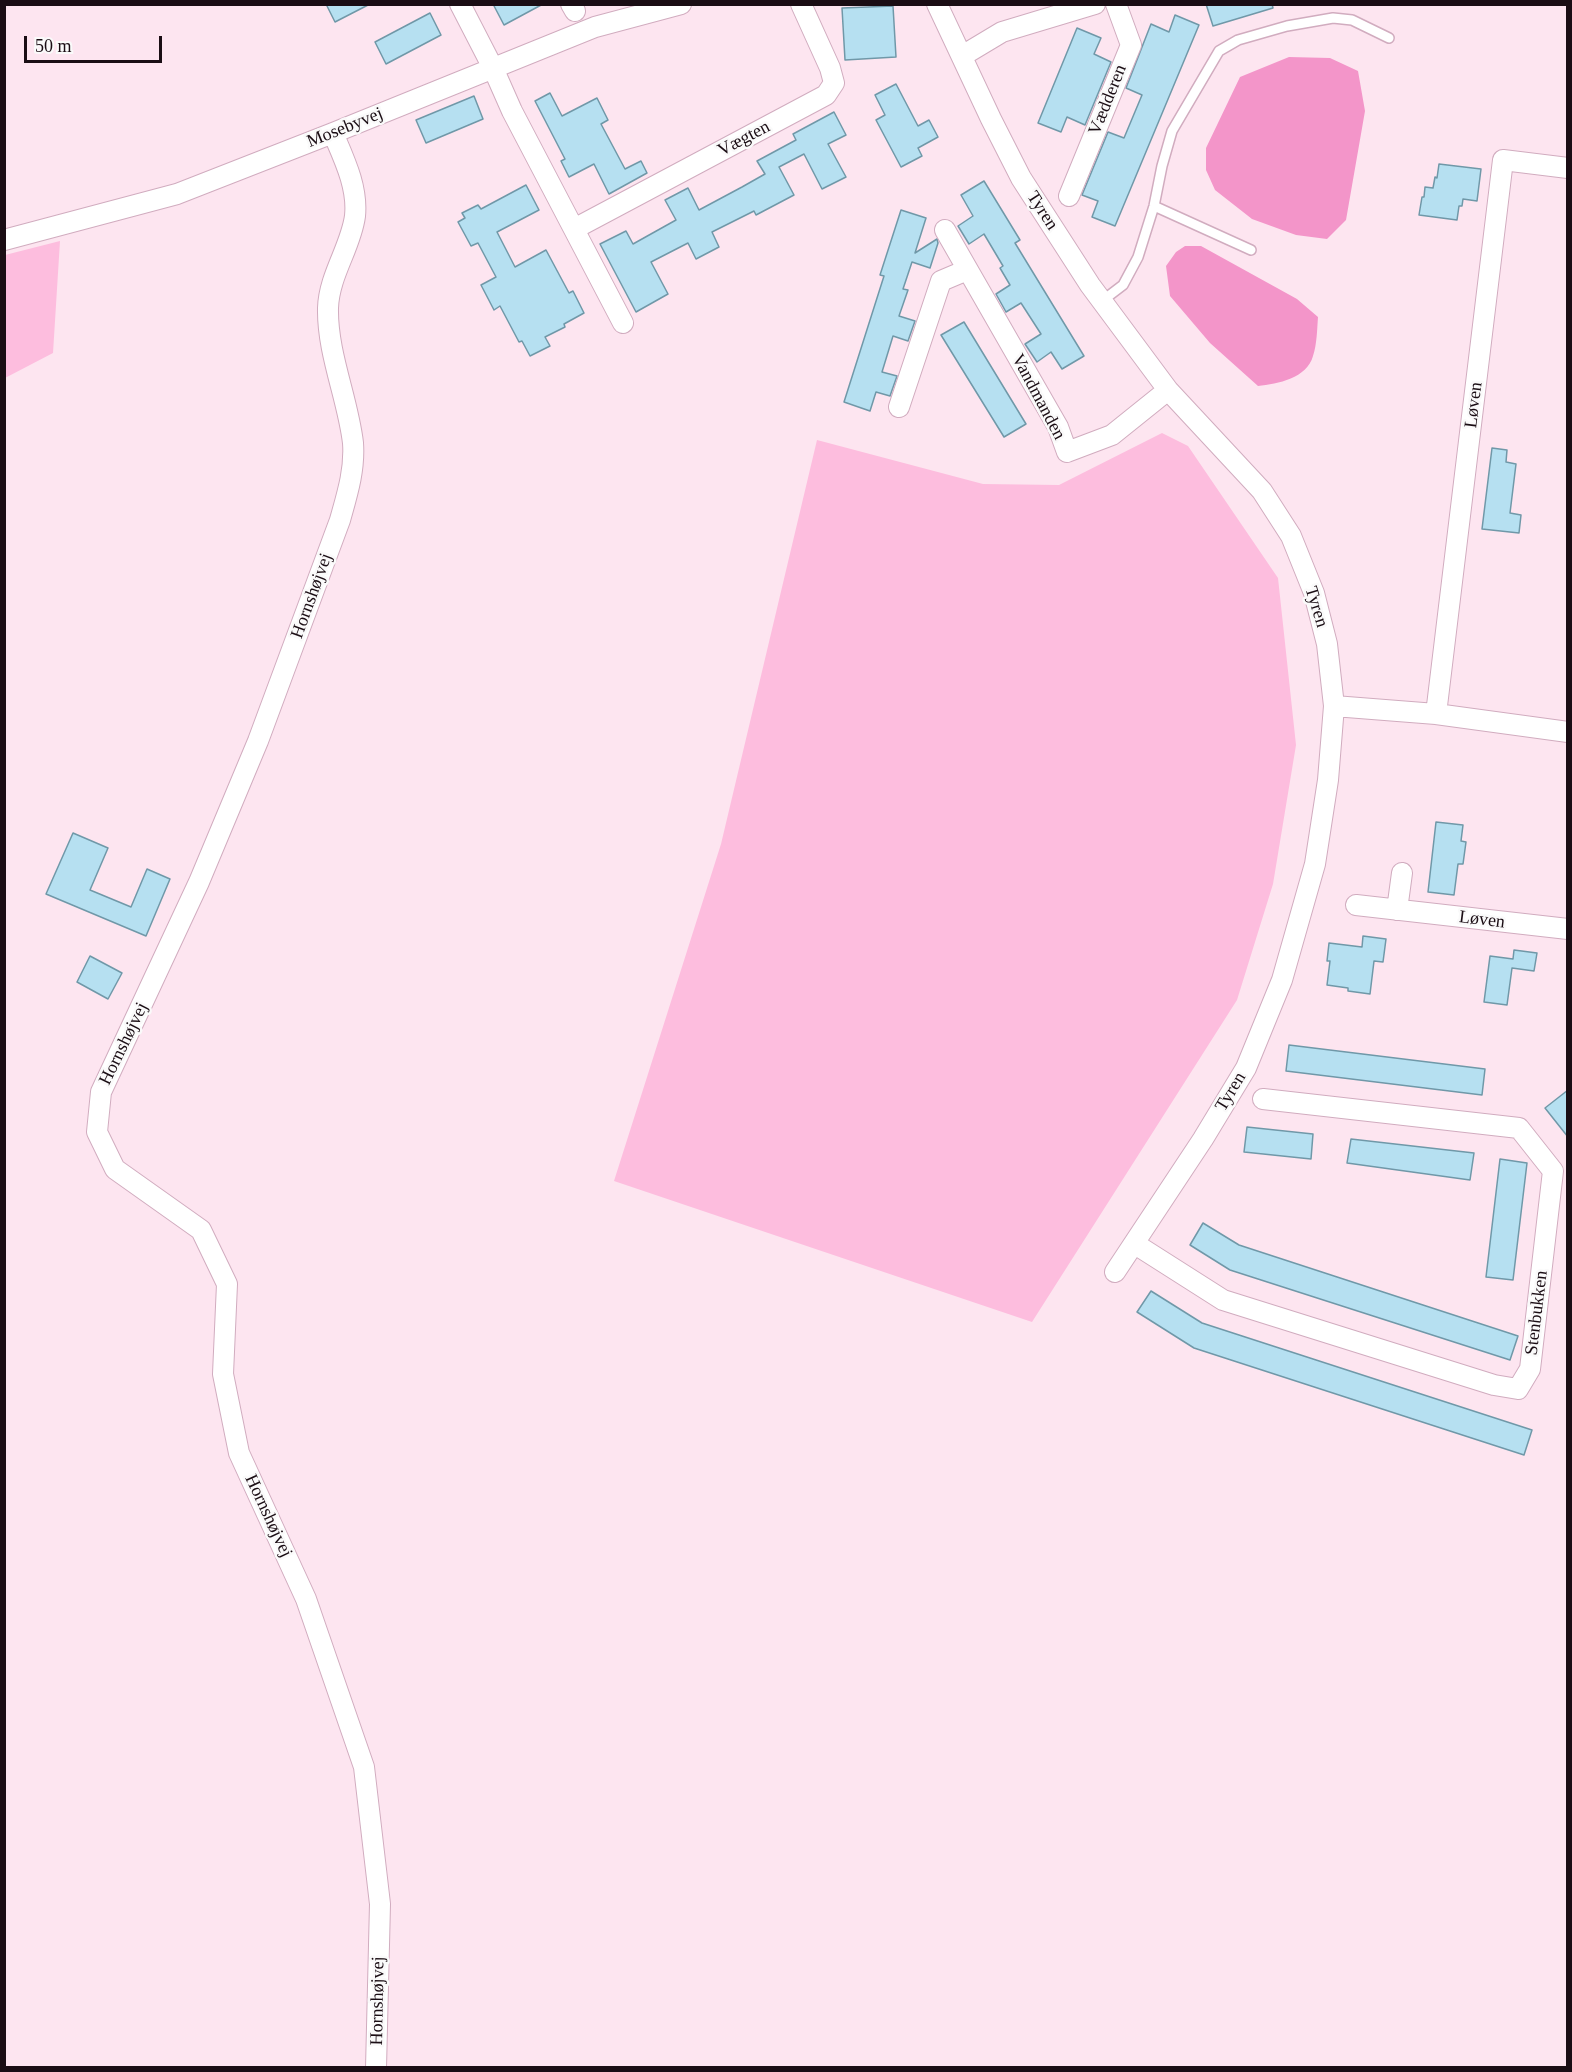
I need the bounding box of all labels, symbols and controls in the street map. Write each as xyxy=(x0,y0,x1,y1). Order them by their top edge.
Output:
scale bar xyxy=(27,24,165,62)
text: 50 m xyxy=(35,36,72,56)
street label: Vædderen xyxy=(1084,62,1132,138)
street label: Mosebyvej xyxy=(304,103,386,153)
street label: Vægten xyxy=(714,116,774,162)
street label: Tyren xyxy=(1022,188,1062,234)
street label: Vandmanden xyxy=(1006,350,1070,444)
street label: Løven xyxy=(1460,381,1488,429)
street label: Hornshøjvej xyxy=(287,550,337,642)
street label: Tyren xyxy=(1300,584,1332,630)
street label: Løven xyxy=(1458,906,1506,934)
street label: Hornshøjvej xyxy=(95,999,153,1089)
street label: Tyren xyxy=(1211,1069,1251,1115)
street label: Stenbukken xyxy=(1521,1270,1553,1356)
street label: Hornshøjvej xyxy=(239,1471,297,1561)
street label: Hornshøjvej xyxy=(366,1956,390,2046)

